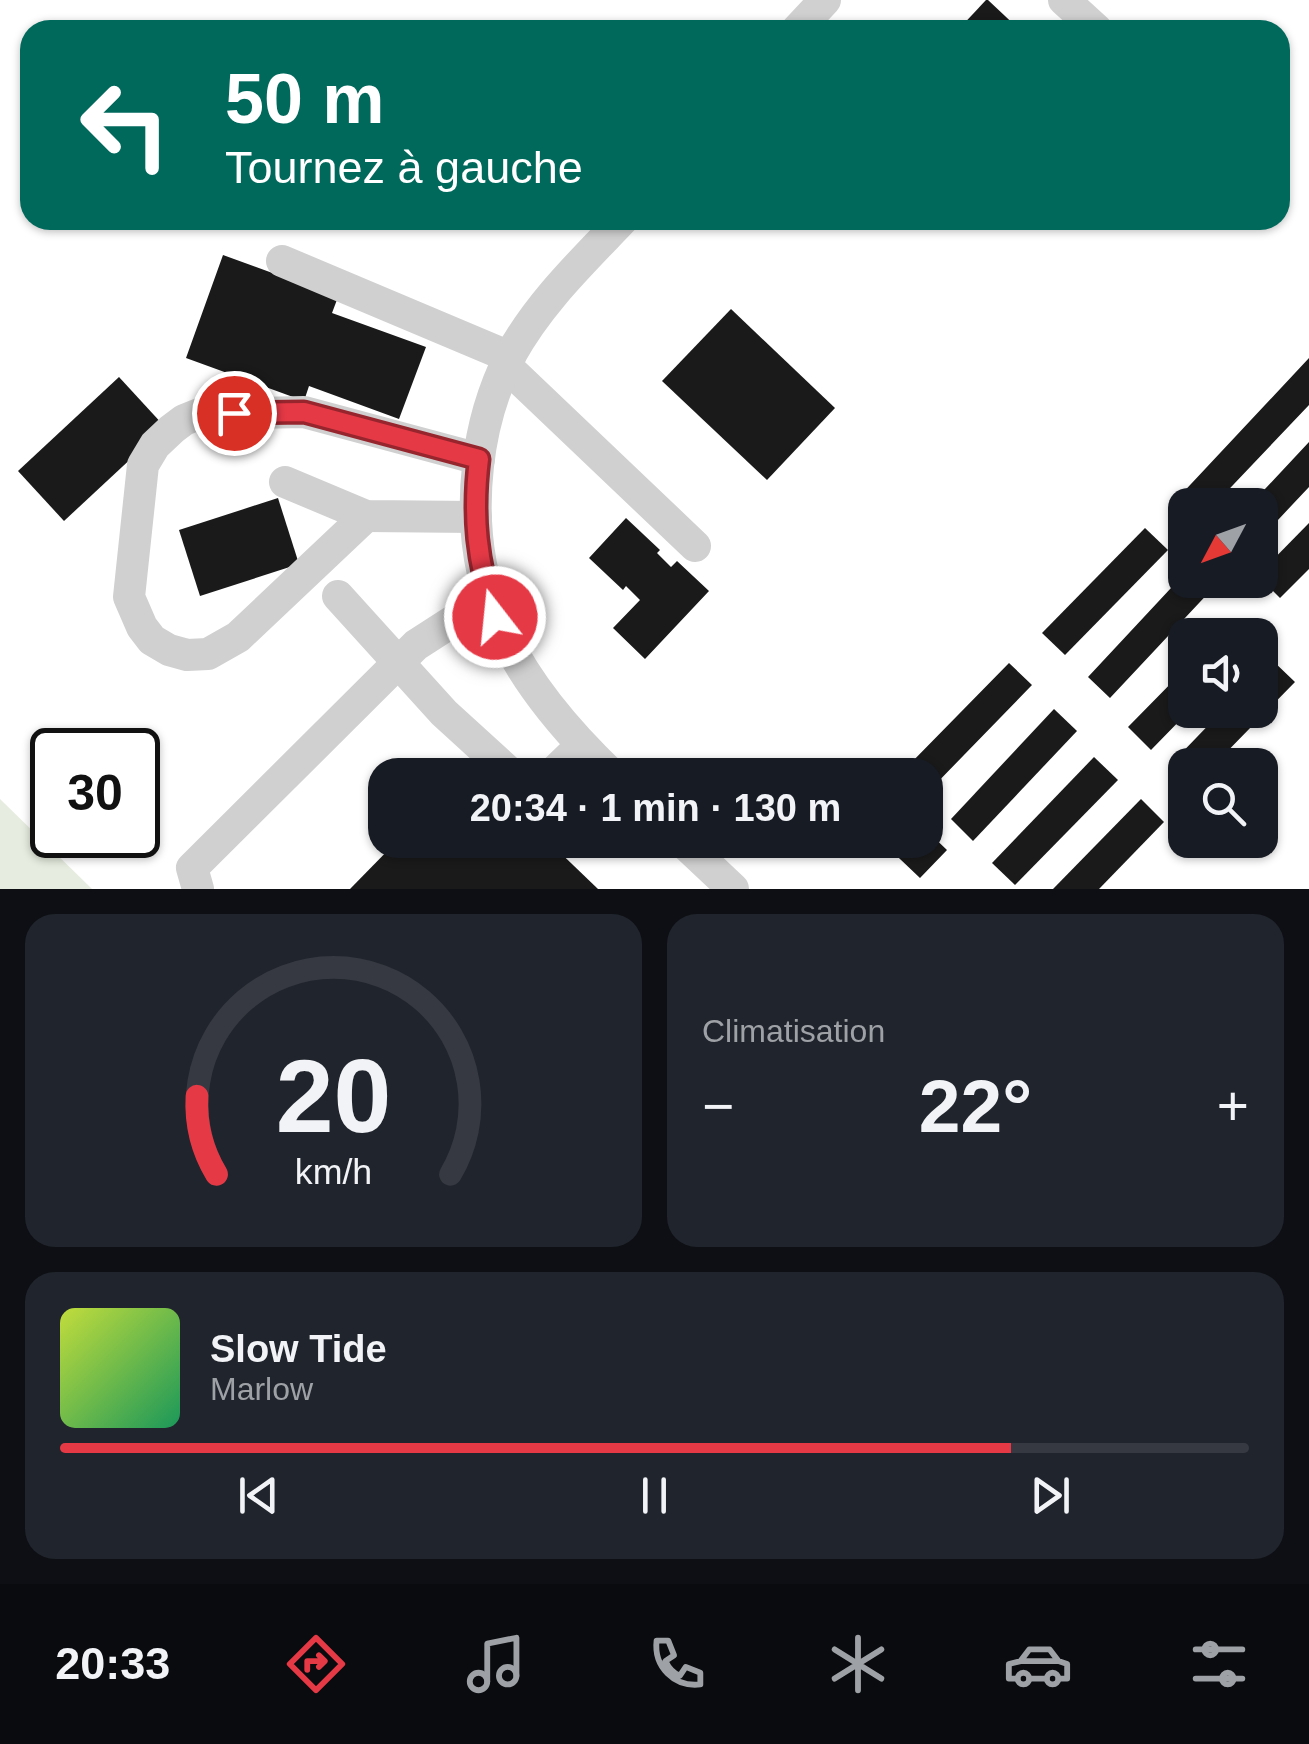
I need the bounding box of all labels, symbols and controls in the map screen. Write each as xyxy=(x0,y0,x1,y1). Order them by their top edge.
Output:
icon: left xyxy=(60,60,190,190)
text: 50 m xyxy=(225,60,385,138)
text: Tournez à gauche xyxy=(225,142,583,193)
pin xyxy=(192,371,277,456)
icon: arrive xyxy=(207,386,262,441)
north arrow xyxy=(1168,488,1278,598)
map controls xyxy=(1168,488,1278,858)
position arrow xyxy=(443,565,547,669)
button: sound xyxy=(1168,618,1278,728)
speed limit sign: 30 xyxy=(30,728,160,858)
button: search xyxy=(1168,748,1278,858)
text: 20:34 · 1 min · 130 m xyxy=(470,787,841,829)
text: Climatisation xyxy=(702,1013,885,1049)
text: 20 xyxy=(276,1038,391,1154)
text: 22° xyxy=(919,1064,1032,1148)
text: − xyxy=(702,1075,734,1137)
text: + xyxy=(1217,1075,1249,1137)
text: km/h xyxy=(295,1152,372,1192)
text: Slow Tide xyxy=(210,1328,387,1370)
text: Marlow xyxy=(210,1371,313,1407)
icon: previous xyxy=(231,1468,286,1523)
icon: pause xyxy=(627,1468,682,1523)
icon: next xyxy=(1023,1468,1078,1523)
icon: directions xyxy=(281,1629,351,1699)
icon: music xyxy=(461,1629,531,1699)
icon: phone xyxy=(642,1629,712,1699)
icon: climate xyxy=(823,1629,893,1699)
icon: car xyxy=(1003,1629,1073,1699)
icon: filters xyxy=(1184,1629,1254,1699)
text: 20:33 xyxy=(55,1638,170,1689)

